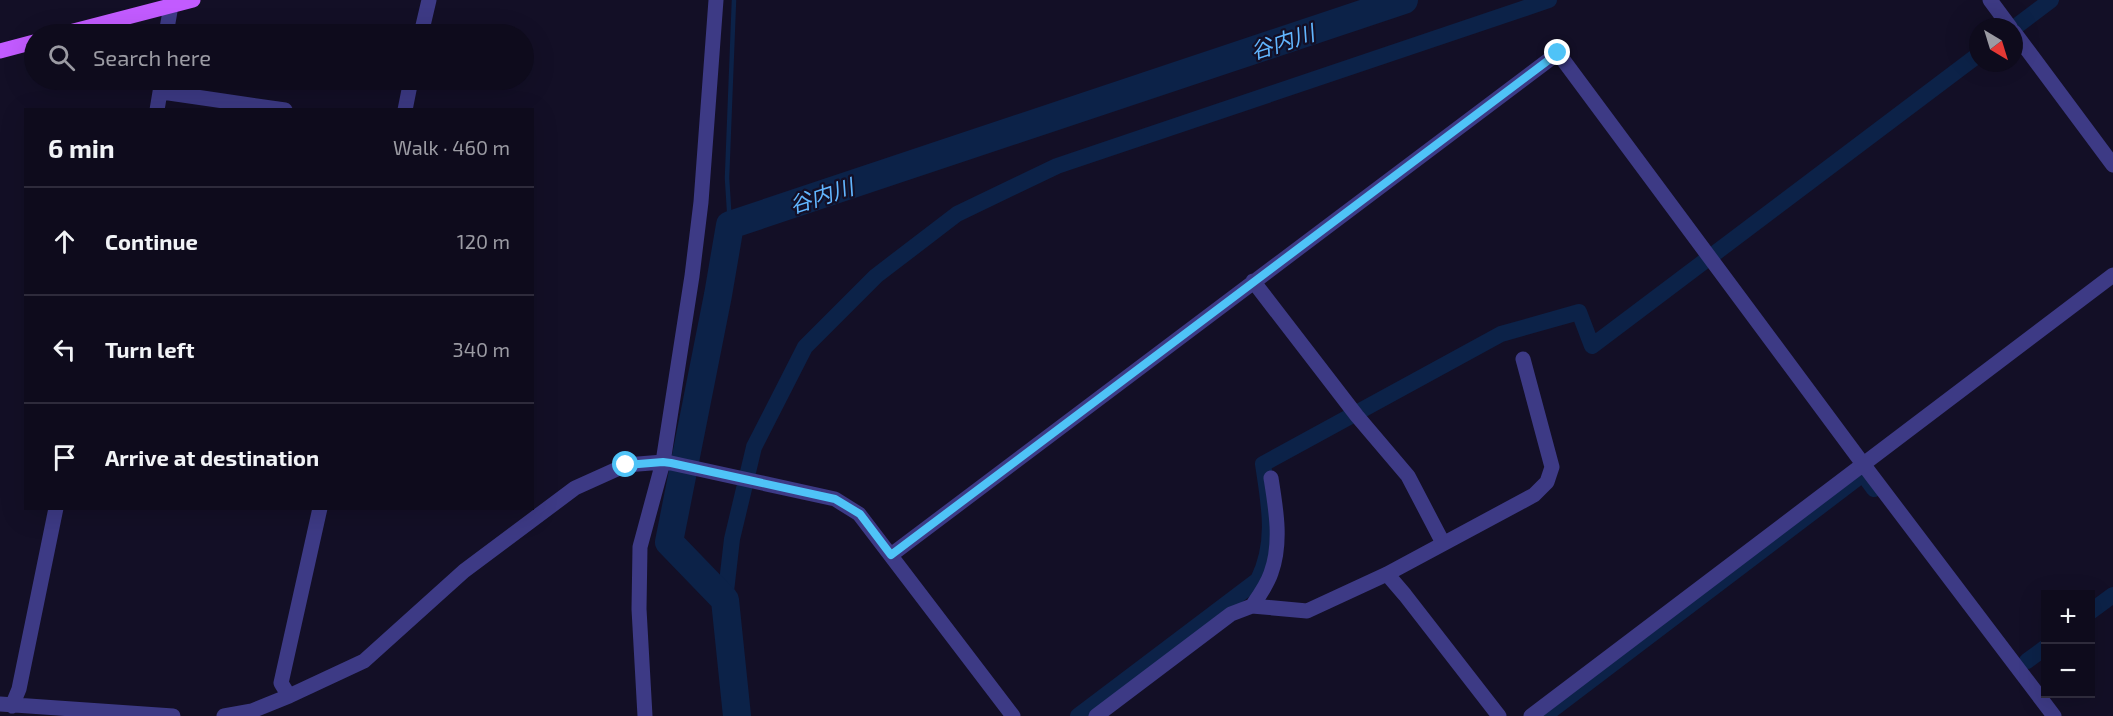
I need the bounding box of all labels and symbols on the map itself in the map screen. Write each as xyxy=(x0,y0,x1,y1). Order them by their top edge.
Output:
water label: 谷内川 xyxy=(1247,18,1319,64)
north arrow xyxy=(1969,18,2023,72)
route end xyxy=(1544,39,1570,65)
water label: 谷内川 xyxy=(786,172,858,218)
route start xyxy=(612,451,638,477)

